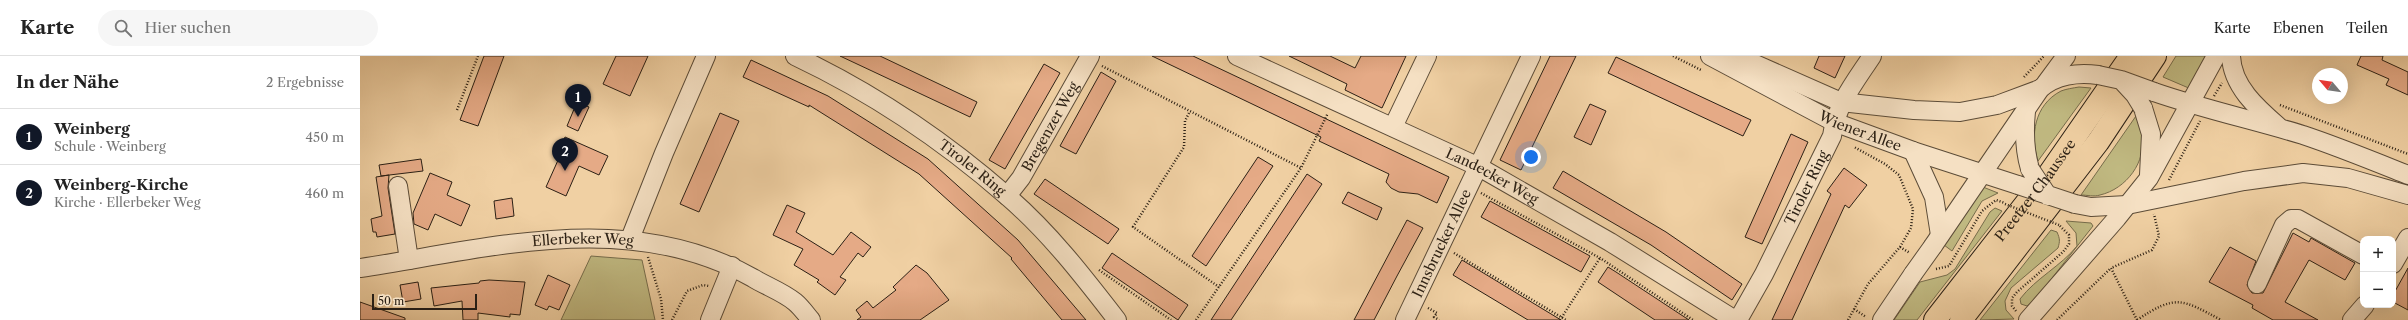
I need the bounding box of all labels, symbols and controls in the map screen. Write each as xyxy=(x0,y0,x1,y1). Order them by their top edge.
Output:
search box xyxy=(98,10,378,46)
text: Karte xyxy=(20,16,74,39)
icon: search xyxy=(112,17,134,39)
text: Hier suchen xyxy=(144,18,231,37)
text: Karte xyxy=(2214,19,2251,37)
text: Ebenen xyxy=(2273,19,2324,37)
text: Teilen xyxy=(2346,19,2388,37)
north arrow xyxy=(2312,68,2348,104)
text: In der Nähe xyxy=(16,72,119,92)
text: 2 Ergebnisse xyxy=(266,74,344,90)
street label: Bregenzer Weg xyxy=(1018,78,1083,175)
pin: 1 xyxy=(565,84,591,117)
street label: Wiener Allee xyxy=(1815,106,1904,155)
text: Weinberg xyxy=(54,119,130,138)
text: 1 xyxy=(26,129,32,145)
text: 450 m xyxy=(306,129,344,145)
street label: Tiroler Ring xyxy=(935,135,1010,200)
street label: Preetzer Chaussee xyxy=(1991,135,2080,245)
text: Schule · Weinberg xyxy=(54,138,166,154)
pin: 2 xyxy=(552,138,578,171)
street label: Landecker Weg xyxy=(1443,144,1542,208)
your location xyxy=(1521,147,1541,167)
street label: Tiroler Ring xyxy=(1781,147,1833,228)
text: Weinberg-Kirche xyxy=(54,175,188,194)
text: 2 xyxy=(25,185,33,201)
text: 460 m xyxy=(305,185,344,201)
street label: Innsbrucker Allee xyxy=(1408,186,1475,300)
text: Kirche · Ellerbeker Weg xyxy=(54,194,201,210)
street label: Ellerbeker Weg xyxy=(531,229,635,250)
map controls xyxy=(2360,236,2396,308)
button: + xyxy=(2360,236,2396,272)
button: − xyxy=(2360,272,2396,308)
scale bar xyxy=(372,292,477,311)
text: 50 m xyxy=(378,294,404,308)

